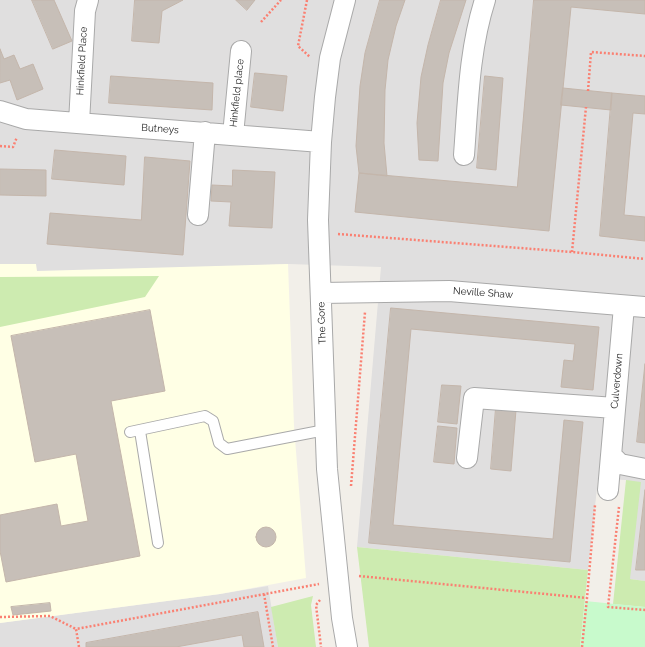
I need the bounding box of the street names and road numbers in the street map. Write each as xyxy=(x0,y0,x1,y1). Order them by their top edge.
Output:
street label: Hinkfield Place xyxy=(74,26,90,96)
street label: Hinkfield place xyxy=(227,58,247,128)
street label: Butneys xyxy=(141,122,179,136)
street label: Neville Shaw xyxy=(453,285,513,301)
street label: The Gore xyxy=(315,301,329,345)
street label: Culverdown xyxy=(609,353,625,409)

